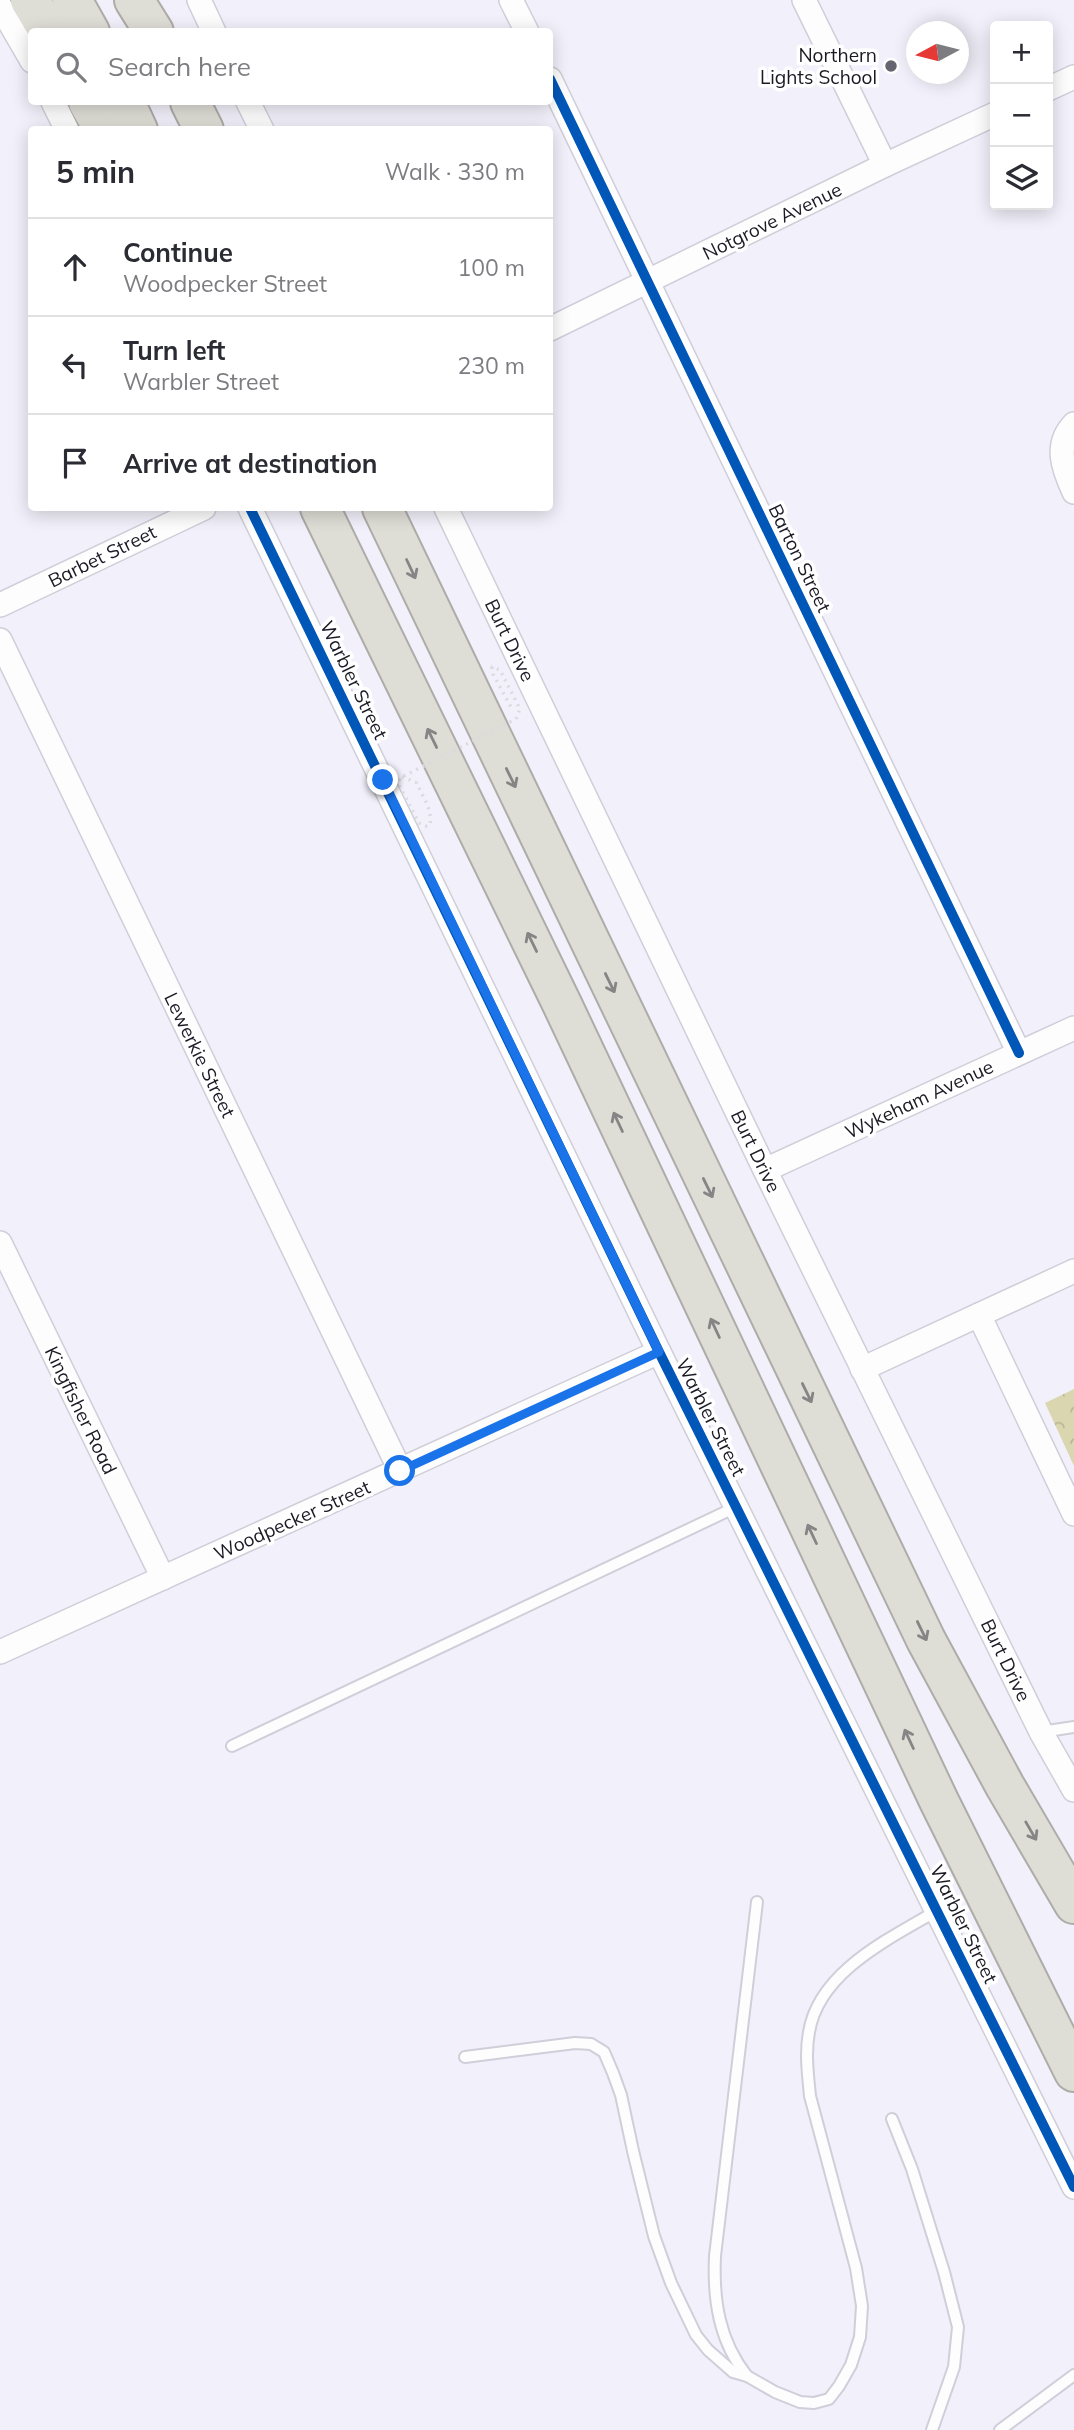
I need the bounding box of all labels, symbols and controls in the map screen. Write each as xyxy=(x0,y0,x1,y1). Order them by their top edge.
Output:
north arrow xyxy=(906,21,969,84)
map controls xyxy=(990,21,1053,210)
button: + xyxy=(990,21,1053,84)
search box xyxy=(28,28,553,105)
place label: Northern Lights School xyxy=(760,43,877,89)
icon: search xyxy=(52,48,90,86)
text: Search here xyxy=(108,50,251,83)
marker: Northern Lights School xyxy=(883,58,899,74)
button: − xyxy=(990,84,1053,147)
button: layers xyxy=(990,147,1053,210)
text: 5 min xyxy=(56,153,135,191)
text: Walk · 330 m xyxy=(385,157,525,186)
street label: Notgrove Avenue xyxy=(698,177,846,265)
text: Continue xyxy=(123,236,233,269)
icon: ahead xyxy=(56,248,94,286)
text: 100 m xyxy=(457,253,525,282)
text: Woodpecker Street xyxy=(123,269,327,298)
text: Turn left xyxy=(123,334,225,367)
icon: left xyxy=(56,346,94,384)
text: 230 m xyxy=(457,351,525,380)
text: Warbler Street xyxy=(123,367,279,396)
icon: arrive xyxy=(56,444,94,482)
text: Arrive at destination xyxy=(123,447,378,480)
street label: Barton Street xyxy=(763,500,837,616)
street label: Barbet Street xyxy=(44,519,160,592)
one-way arrow xyxy=(405,558,419,579)
street label: Burt Drive xyxy=(480,595,540,685)
street label: Warbler Street xyxy=(315,617,393,744)
one-way arrow xyxy=(425,728,439,749)
route end xyxy=(367,764,398,795)
one-way arrow xyxy=(505,767,518,788)
one-way arrow xyxy=(525,932,538,953)
one-way arrow xyxy=(603,972,617,993)
street label: Lewerkie Street xyxy=(159,989,241,1122)
street label: Wykeham Avenue xyxy=(841,1054,997,1144)
street label: Burt Drive xyxy=(726,1106,786,1196)
one-way arrow xyxy=(611,1112,624,1133)
one-way arrow xyxy=(702,1177,716,1198)
one-way arrow xyxy=(708,1318,721,1339)
street label: Kingfisher Road xyxy=(40,1342,122,1478)
street label: Warbler Street xyxy=(671,1354,751,1480)
one-way arrow xyxy=(801,1382,814,1403)
route start xyxy=(384,1455,415,1486)
street label: Woodpecker Street xyxy=(210,1475,374,1565)
one-way arrow xyxy=(805,1523,818,1545)
street label: Burt Drive xyxy=(976,1615,1036,1705)
one-way arrow xyxy=(915,1620,929,1641)
one-way arrow xyxy=(902,1729,916,1750)
one-way arrow xyxy=(1024,1820,1038,1840)
street label: Warbler Street xyxy=(925,1861,1003,1988)

